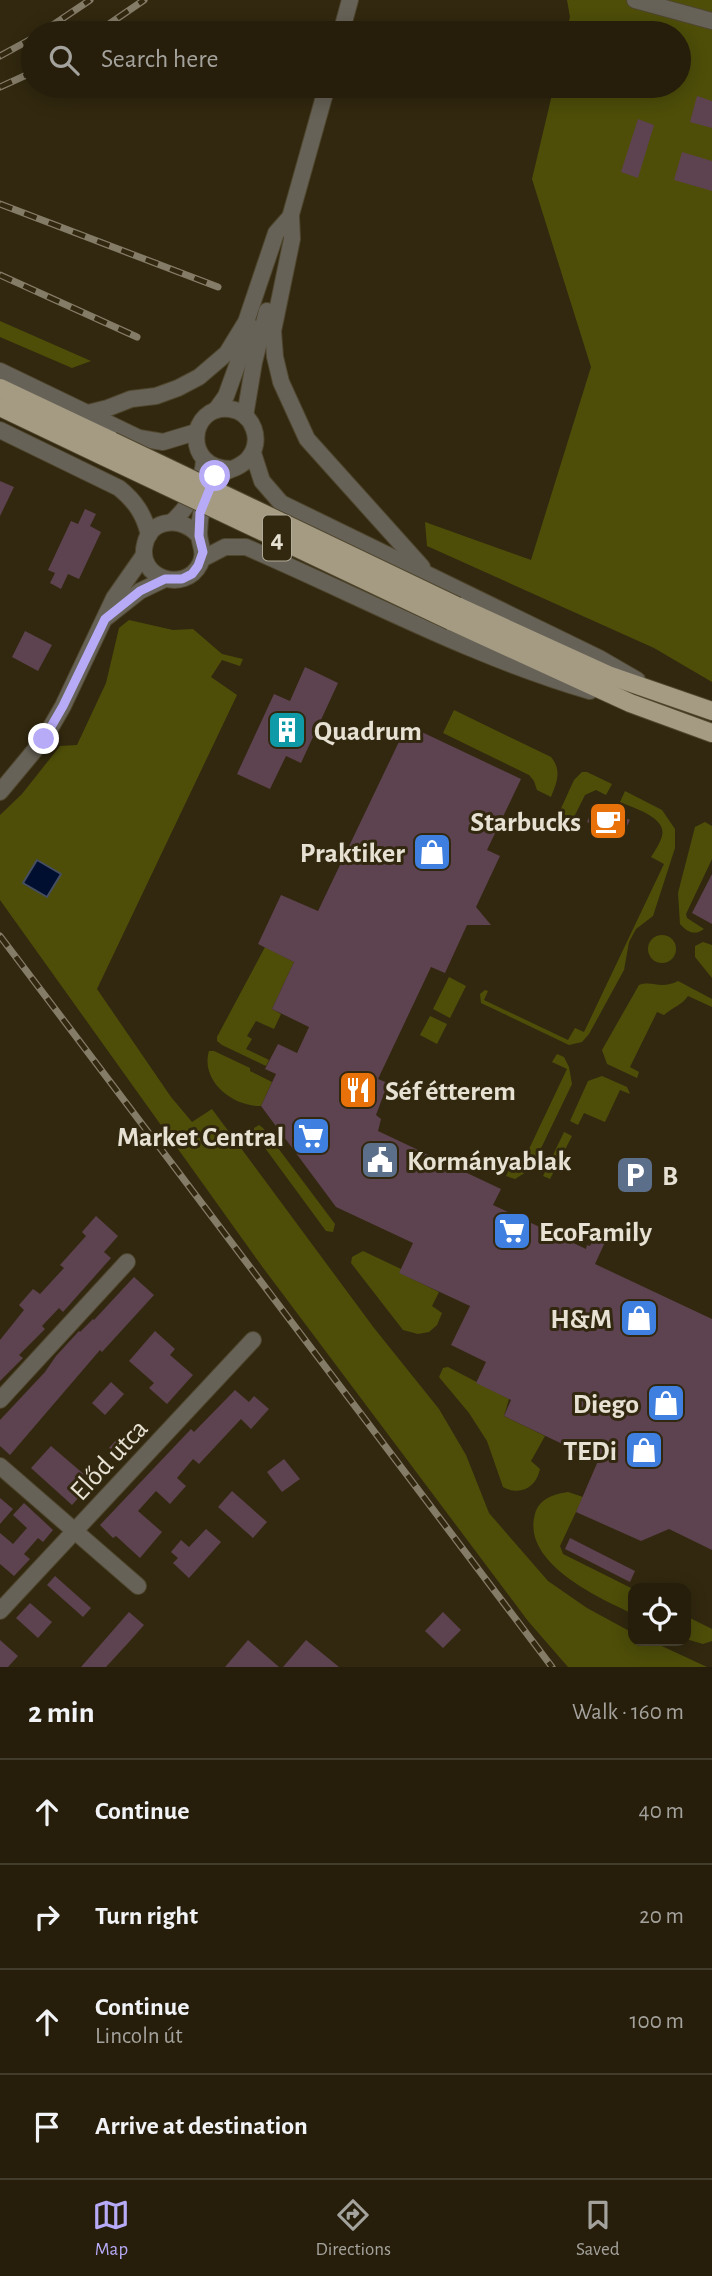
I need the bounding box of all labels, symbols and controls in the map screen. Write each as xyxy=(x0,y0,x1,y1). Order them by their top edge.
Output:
search box xyxy=(21,21,691,98)
icon: search xyxy=(45,41,83,79)
text: Search here xyxy=(101,46,219,72)
route start xyxy=(199,460,230,491)
road number: 4 xyxy=(263,516,291,560)
building icon: Quadrum xyxy=(266,709,308,751)
place label: Quadrum xyxy=(314,718,422,746)
route end xyxy=(28,723,59,754)
cafe icon: Starbucks xyxy=(587,800,629,842)
place label: Starbucks xyxy=(470,809,581,837)
shop icon: Praktiker xyxy=(411,831,453,873)
place label: Praktiker xyxy=(300,840,405,868)
restaurant icon: Séf étterem xyxy=(337,1069,379,1111)
place label: Séf étterem xyxy=(385,1078,516,1106)
supermarket icon: Market Central xyxy=(290,1115,332,1157)
place label: Market Central xyxy=(117,1124,284,1152)
public building icon: Kormányablak xyxy=(359,1139,401,1181)
place label: Kormányablak xyxy=(407,1148,572,1176)
parking icon: B xyxy=(614,1154,656,1196)
place label: B xyxy=(662,1163,678,1191)
supermarket icon: EcoFamily xyxy=(491,1210,533,1252)
place label: EcoFamily xyxy=(539,1219,652,1247)
shop icon: H&M xyxy=(618,1297,660,1339)
place label: H&M xyxy=(550,1306,612,1334)
shop icon: Diego xyxy=(645,1382,687,1424)
place label: Diego xyxy=(573,1391,639,1419)
street label: Előd utca xyxy=(65,1414,154,1506)
shop icon: TEDi xyxy=(623,1429,665,1471)
place label: TEDi xyxy=(563,1438,617,1466)
map controls xyxy=(628,1583,691,1646)
button: locate xyxy=(628,1583,691,1646)
text: 2 min xyxy=(28,1698,95,1728)
text: Walk · 160 m xyxy=(572,1701,684,1724)
icon: ahead xyxy=(28,1793,66,1831)
text: Continue xyxy=(95,1798,190,1824)
text: 40 m xyxy=(639,1800,684,1823)
icon: right xyxy=(28,1898,66,1936)
text: Turn right xyxy=(95,1903,198,1929)
text: 20 m xyxy=(639,1905,684,1928)
text: Continue xyxy=(95,1994,190,2020)
icon: ahead xyxy=(28,2003,66,2041)
text: 100 m xyxy=(630,2010,684,2033)
text: Lincoln út xyxy=(95,2025,183,2048)
icon: arrive xyxy=(28,2108,66,2146)
text: Arrive at destination xyxy=(95,2113,308,2139)
tab: Map xyxy=(92,2196,130,2261)
tab: Directions xyxy=(315,2196,391,2261)
tab: Saved xyxy=(576,2196,620,2261)

